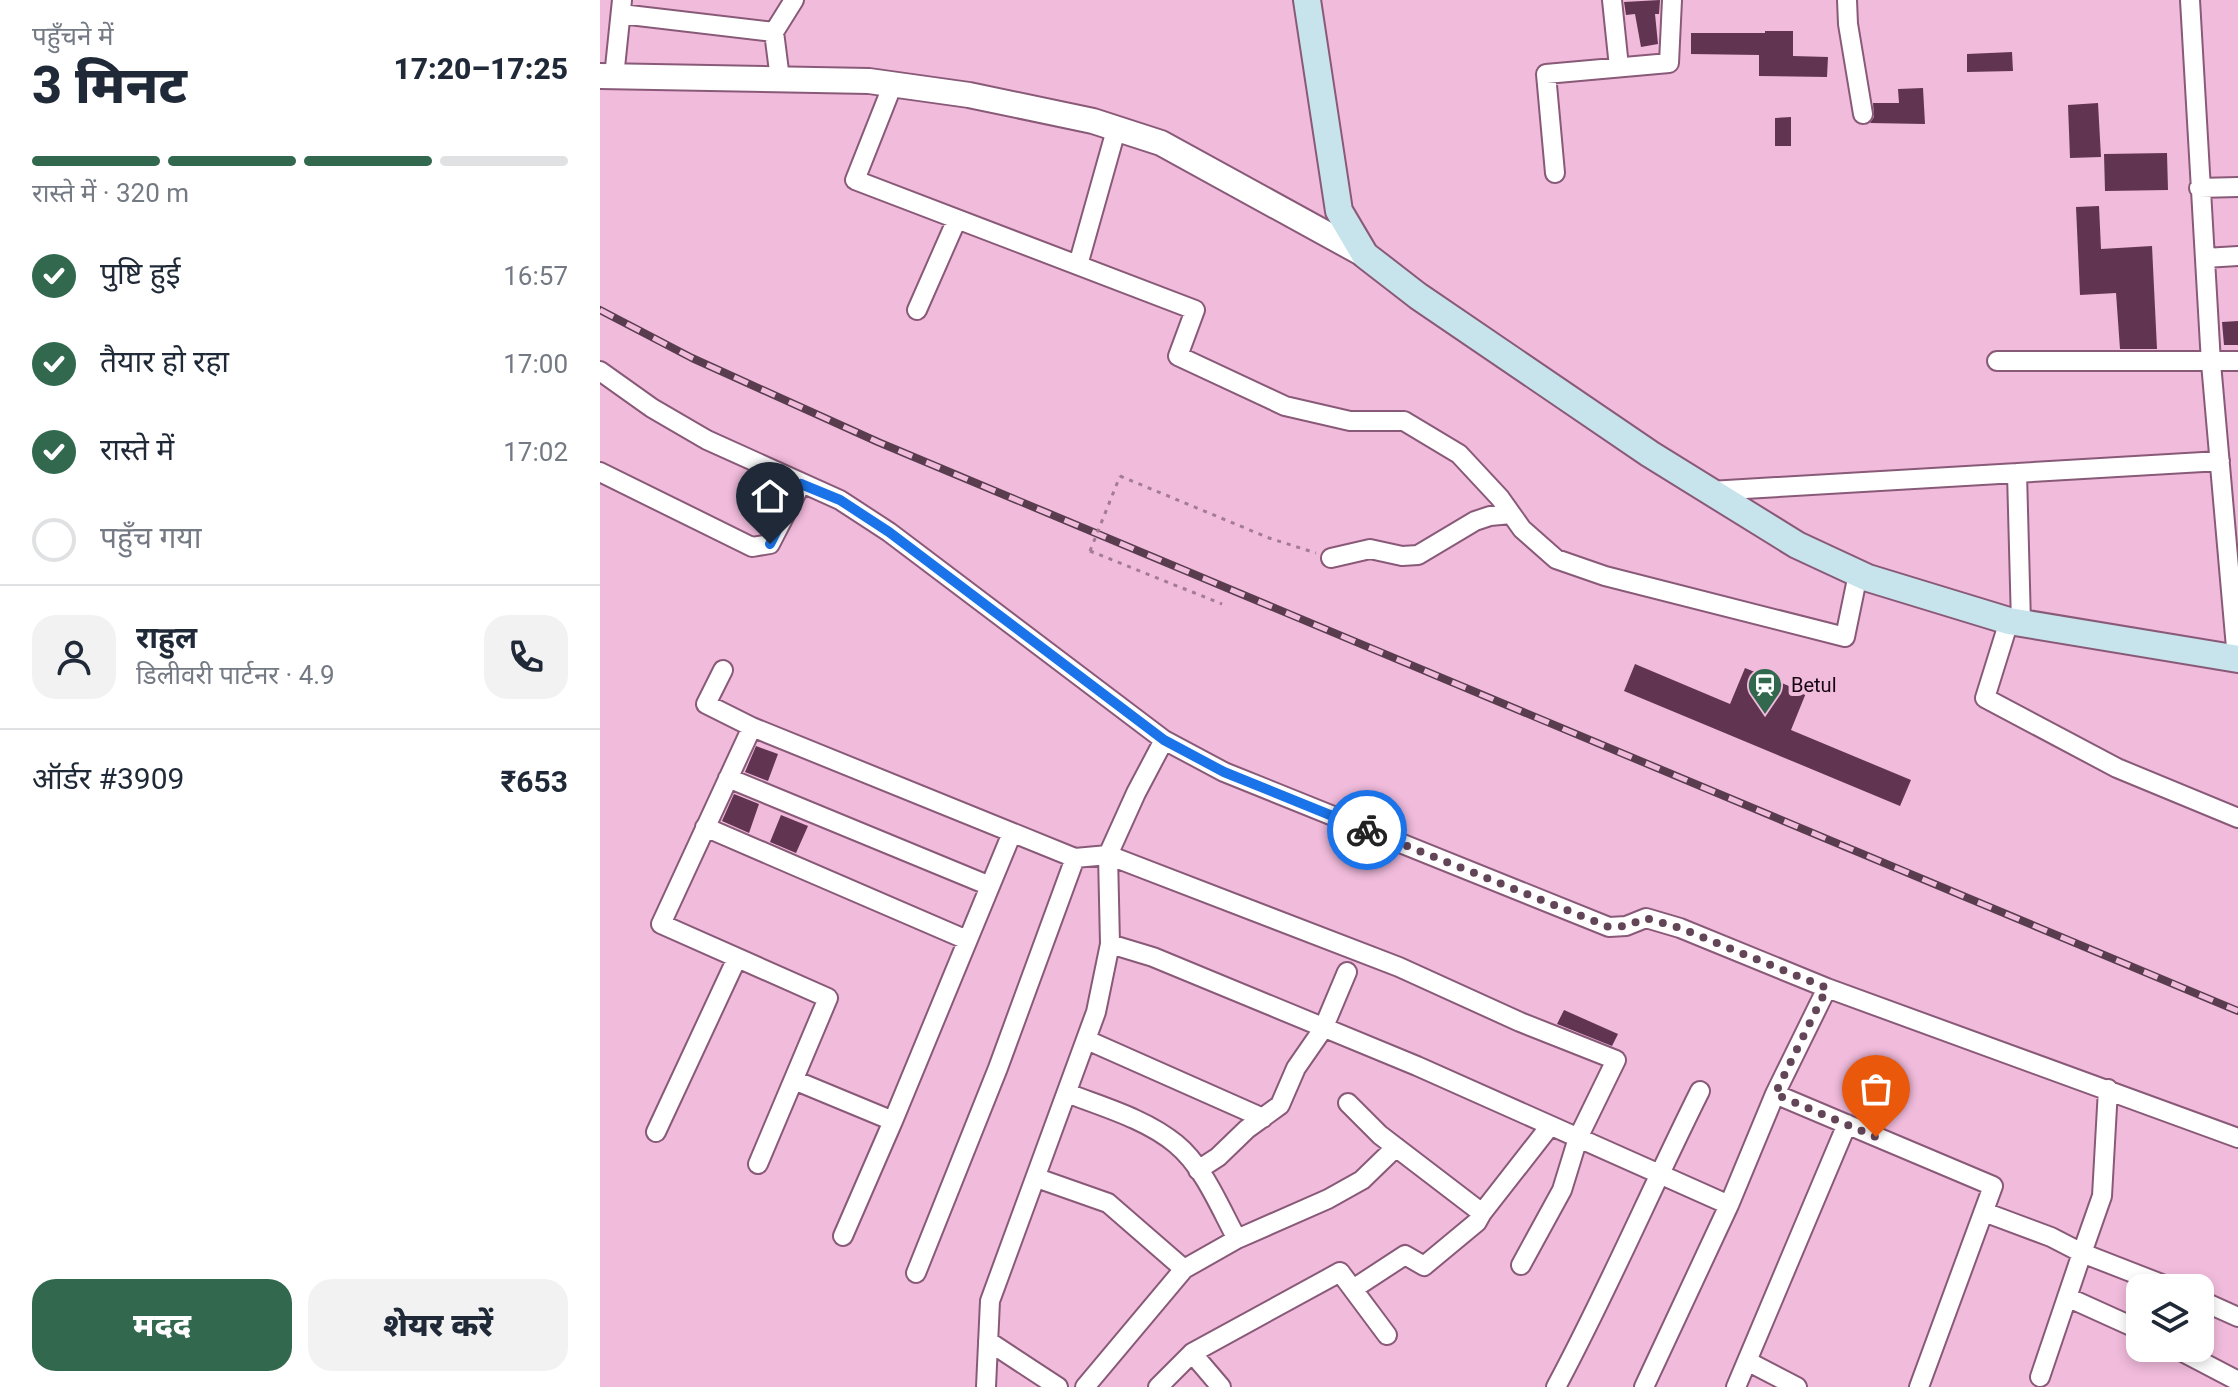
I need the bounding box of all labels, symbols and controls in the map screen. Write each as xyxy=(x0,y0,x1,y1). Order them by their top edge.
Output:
text: पहुँचने में xyxy=(32,21,114,51)
text: 17:20–17:25 xyxy=(393,51,568,86)
text: 3 मिनट xyxy=(32,55,187,116)
text: रास्ते में · 320 m xyxy=(32,178,189,208)
icon: check xyxy=(32,254,76,298)
text: पुष्टि हुई xyxy=(100,256,180,291)
text: 16:57 xyxy=(503,261,568,291)
icon: check xyxy=(32,342,76,386)
text: तैयार हो रहा xyxy=(100,344,229,379)
text: 17:00 xyxy=(503,349,568,379)
icon: check xyxy=(32,430,76,474)
text: रास्ते में xyxy=(100,432,174,467)
text: 17:02 xyxy=(503,437,568,467)
pin xyxy=(736,462,804,544)
icon: home xyxy=(748,474,792,518)
text: पहुँच गया xyxy=(100,520,202,555)
button: person xyxy=(32,615,116,699)
button: phone xyxy=(484,615,568,699)
text: राहुल xyxy=(136,620,197,655)
text: डिलीवरी पार्टनर · 4.9 xyxy=(136,660,335,690)
station icon: Betul xyxy=(1746,666,1784,716)
place label: Betul xyxy=(1791,673,1837,697)
text: ऑर्डर #3909 xyxy=(32,761,184,796)
text: ₹653 xyxy=(501,764,568,799)
courier xyxy=(1327,790,1407,870)
icon: bike xyxy=(1345,808,1389,852)
pin xyxy=(1842,1055,1910,1137)
icon: bag xyxy=(1854,1067,1898,1111)
map controls xyxy=(2126,1274,2214,1362)
button: layers xyxy=(2126,1274,2214,1362)
button: मदद xyxy=(32,1279,292,1371)
button: शेयर करें xyxy=(308,1279,568,1371)

